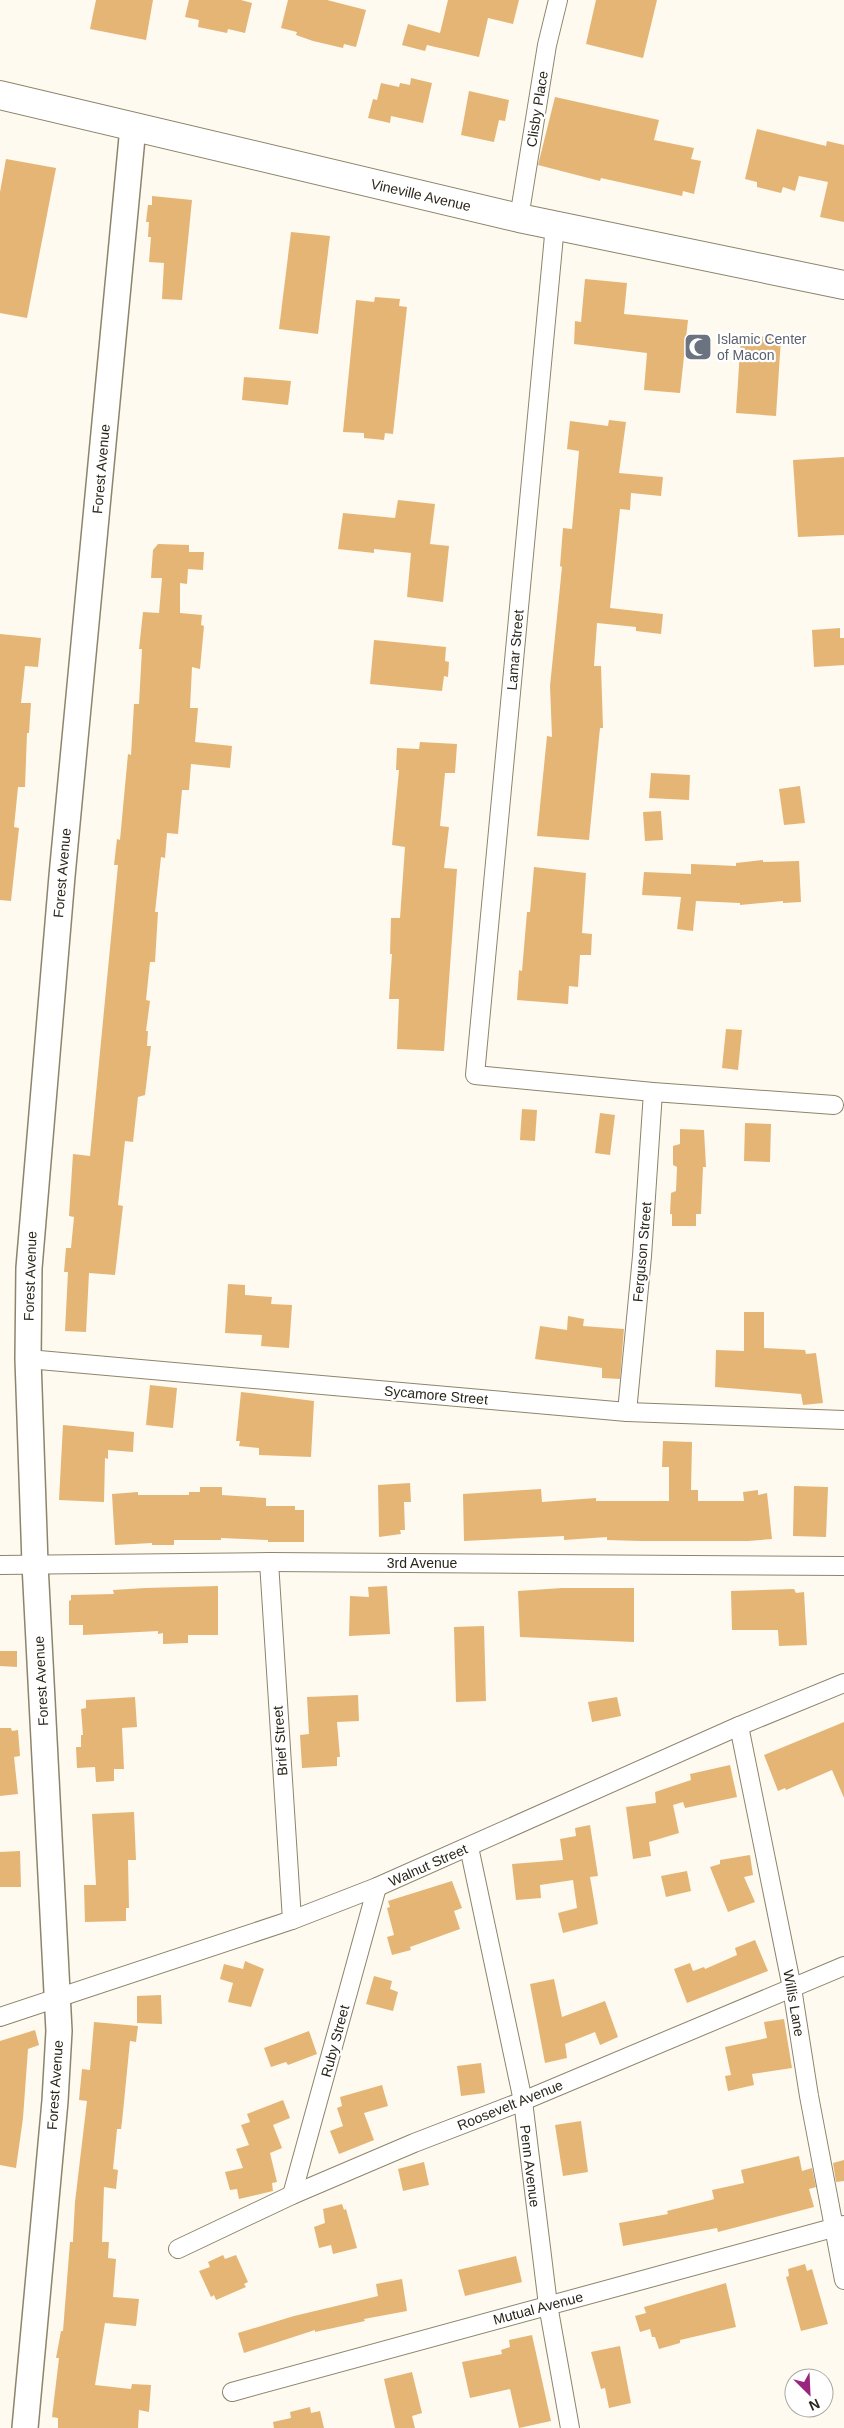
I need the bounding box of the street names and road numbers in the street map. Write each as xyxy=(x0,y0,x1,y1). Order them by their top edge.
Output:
street label: Clisby Place xyxy=(523,69,551,148)
street label: Vineville Avenue xyxy=(369,176,473,214)
street label: Forest Avenue xyxy=(89,423,113,515)
street label: Lamar Street xyxy=(504,609,527,691)
street label: Forest Avenue xyxy=(50,827,74,919)
street label: Ferguson Street xyxy=(630,1201,654,1303)
street label: Forest Avenue xyxy=(20,1231,40,1321)
street label: Sycamore Street xyxy=(383,1382,489,1408)
street label: 3rd Avenue xyxy=(387,1555,457,1571)
street label: Forest Avenue xyxy=(31,1635,51,1726)
street label: Brief Street xyxy=(270,1705,290,1776)
street label: Walnut Street xyxy=(386,1841,470,1889)
street label: Willis Lane xyxy=(780,1968,808,2038)
street label: Ruby Street xyxy=(318,2003,352,2079)
street label: Forest Avenue xyxy=(44,2039,66,2130)
street label: Roosevelt Avenue xyxy=(455,2076,565,2134)
street label: Penn Avenue xyxy=(517,2124,543,2208)
street label: Mutual Avenue xyxy=(491,2288,585,2328)

